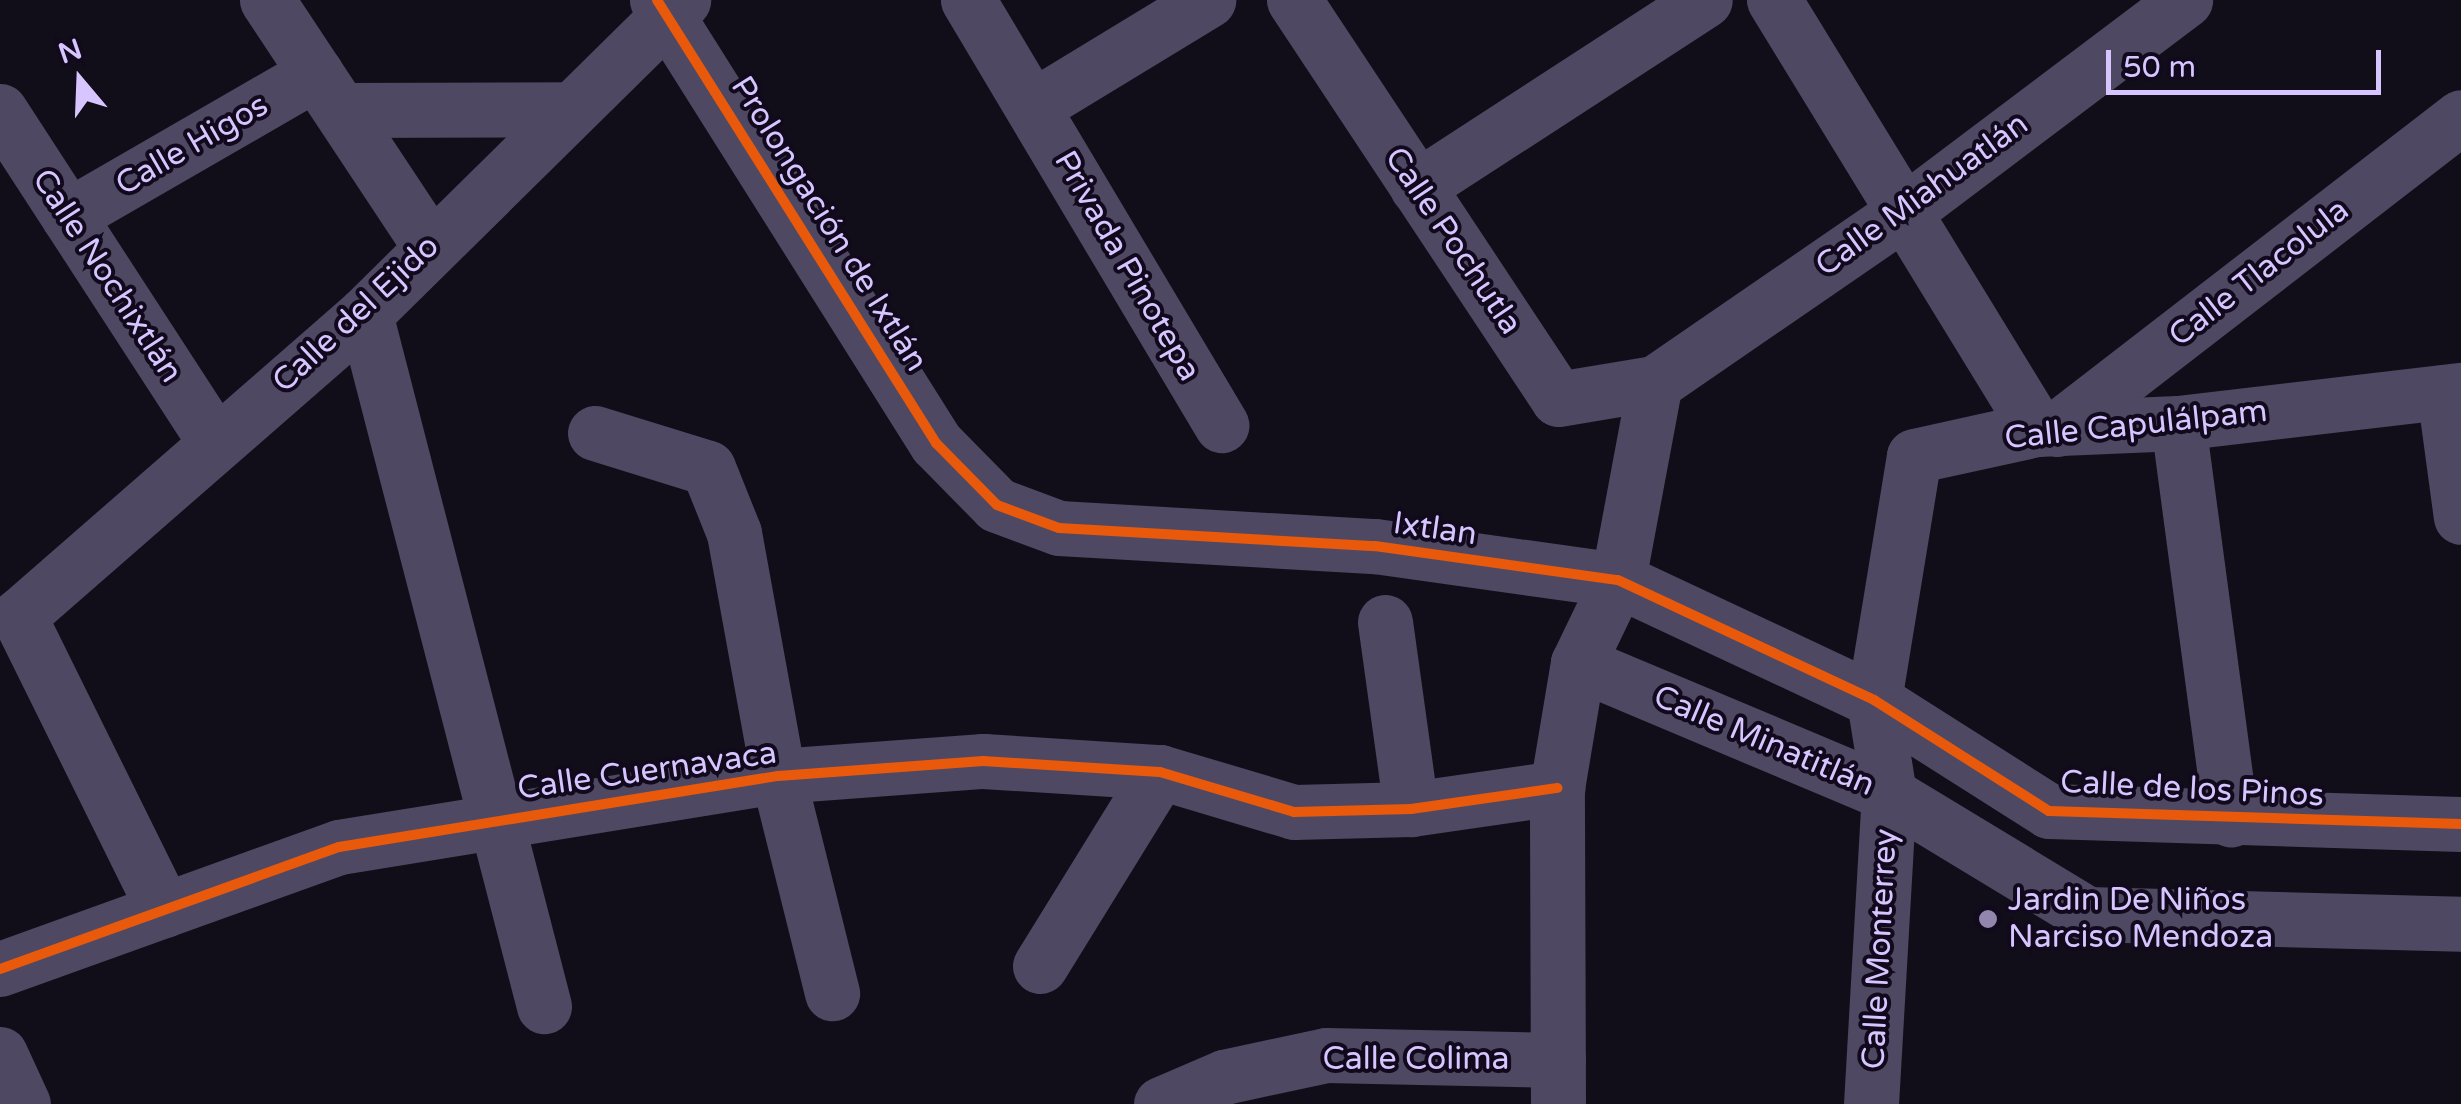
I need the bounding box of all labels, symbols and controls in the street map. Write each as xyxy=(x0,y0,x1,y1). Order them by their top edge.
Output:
north arrow xyxy=(30,30,130,130)
scale bar xyxy=(2111,30,2386,92)
text: N xyxy=(54,32,86,71)
text: 50 m xyxy=(2123,49,2196,86)
street label: Prolongación de Ixtlán xyxy=(722,69,936,379)
street label: Calle Higos xyxy=(109,86,275,204)
street label: Calle Miahuatlán xyxy=(1808,105,2036,285)
street label: Calle Pochutla xyxy=(1376,140,1530,342)
street label: Privada Pinotepa xyxy=(1046,144,1208,388)
street label: Calle Nochixtlán xyxy=(24,162,190,390)
street label: Calle Tlacolula xyxy=(2161,191,2357,355)
street label: Calle del Ejido xyxy=(265,227,447,401)
street label: Calle Capulálpam xyxy=(2003,392,2269,458)
street label: Ixtlan xyxy=(1391,504,1479,554)
street label: Calle Minatitlán xyxy=(1648,677,1880,805)
street label: Calle Cuernavaca xyxy=(515,734,779,808)
street label: Calle de los Pinos xyxy=(2059,763,2325,815)
street label: Calle Monterrey xyxy=(1855,828,1905,1070)
place label: Jardin De Niños Narciso Mendoza xyxy=(2008,882,2273,957)
marker: Jardin De Niños Narciso Mendoza xyxy=(1977,908,1999,930)
street label: Calle Colima xyxy=(1322,1040,1510,1078)

